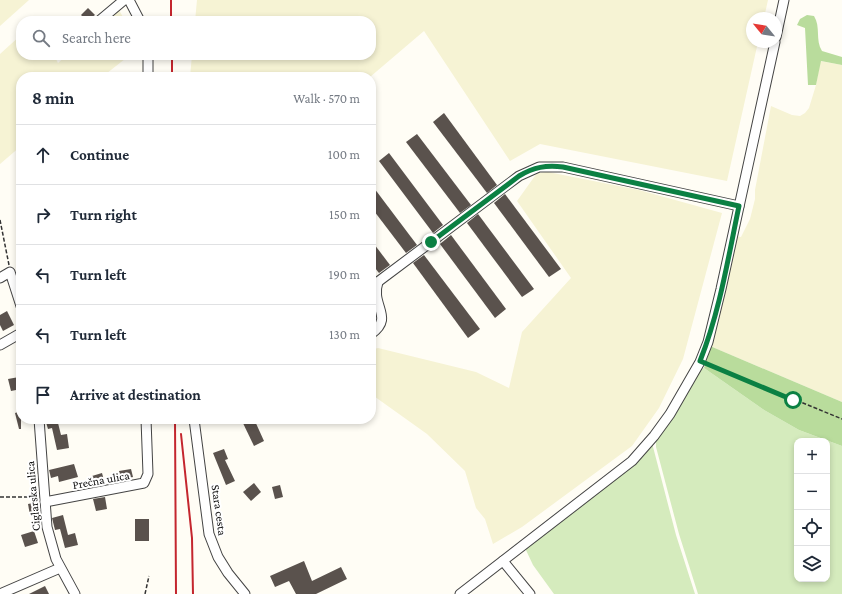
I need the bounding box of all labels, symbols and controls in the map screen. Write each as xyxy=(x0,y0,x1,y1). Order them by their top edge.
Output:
north arrow xyxy=(746,12,782,48)
search box xyxy=(16,16,376,60)
icon: search xyxy=(30,27,52,49)
text: Search here xyxy=(62,30,131,46)
text: 8 min xyxy=(32,89,74,108)
text: Walk · 570 m xyxy=(293,91,360,106)
icon: ahead xyxy=(32,144,54,166)
text: Continue xyxy=(70,147,129,163)
text: 100 m xyxy=(328,147,360,162)
icon: right xyxy=(32,204,54,226)
text: Turn right xyxy=(70,207,137,223)
text: 150 m xyxy=(329,207,360,222)
route end xyxy=(422,233,440,251)
icon: left xyxy=(32,264,54,286)
text: Turn left xyxy=(70,267,126,283)
text: 190 m xyxy=(329,267,360,282)
icon: left xyxy=(32,324,54,346)
text: Turn left xyxy=(70,327,126,343)
text: 130 m xyxy=(329,327,360,342)
icon: arrive xyxy=(32,384,54,406)
text: Arrive at destination xyxy=(70,387,201,403)
route start xyxy=(784,391,802,409)
map controls xyxy=(794,438,830,582)
button: + xyxy=(794,438,830,474)
street label: Ciglarska ulica xyxy=(23,460,43,532)
street label: Prečna ulica xyxy=(71,468,131,492)
button: − xyxy=(794,474,830,510)
street label: Stara cesta xyxy=(208,484,230,537)
button: locate xyxy=(794,510,830,546)
button: layers xyxy=(794,546,830,582)

